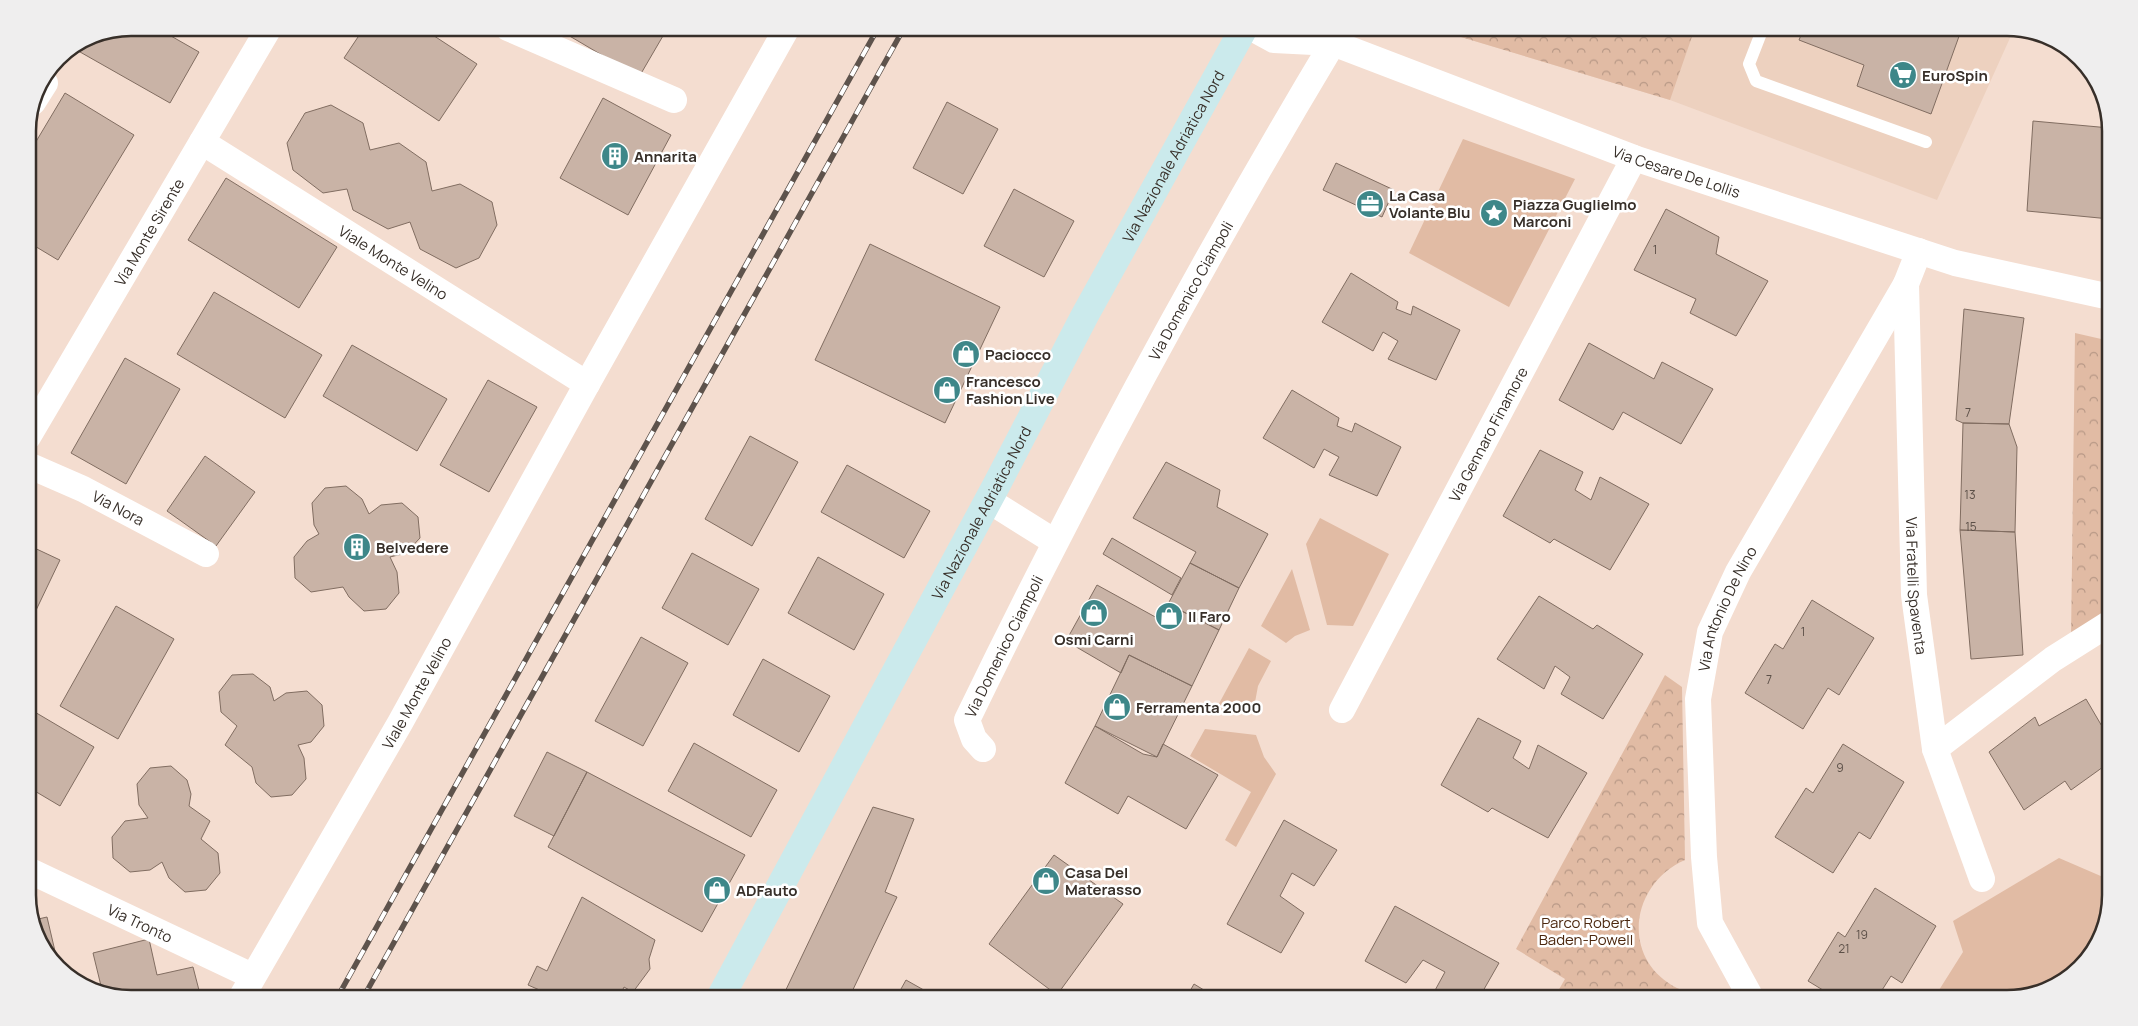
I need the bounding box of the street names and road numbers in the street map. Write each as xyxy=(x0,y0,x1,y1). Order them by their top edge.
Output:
street label: Via Nazionale Adriatica Nord xyxy=(1117,67,1229,246)
street label: Via Cesare De Lollis xyxy=(1610,140,1743,203)
street label: Via Monte Sirente xyxy=(109,174,189,290)
street label: Via Domenico Ciampoli xyxy=(1143,217,1238,364)
street label: Viale Monte Velino xyxy=(335,220,452,305)
street label: Via Gennaro Finamore xyxy=(1444,363,1532,505)
street label: Via Nazionale Adriatica Nord xyxy=(926,423,1036,603)
street label: Via Nora xyxy=(89,485,148,530)
street label: Via Fratelli Spaventa xyxy=(1901,517,1932,656)
street label: Via Antonio De Nino xyxy=(1693,542,1761,673)
street label: Via Domenico Ciampoli xyxy=(959,572,1048,721)
street label: Viale Monte Velino xyxy=(377,633,456,753)
street label: Via Tronto xyxy=(104,899,176,947)

